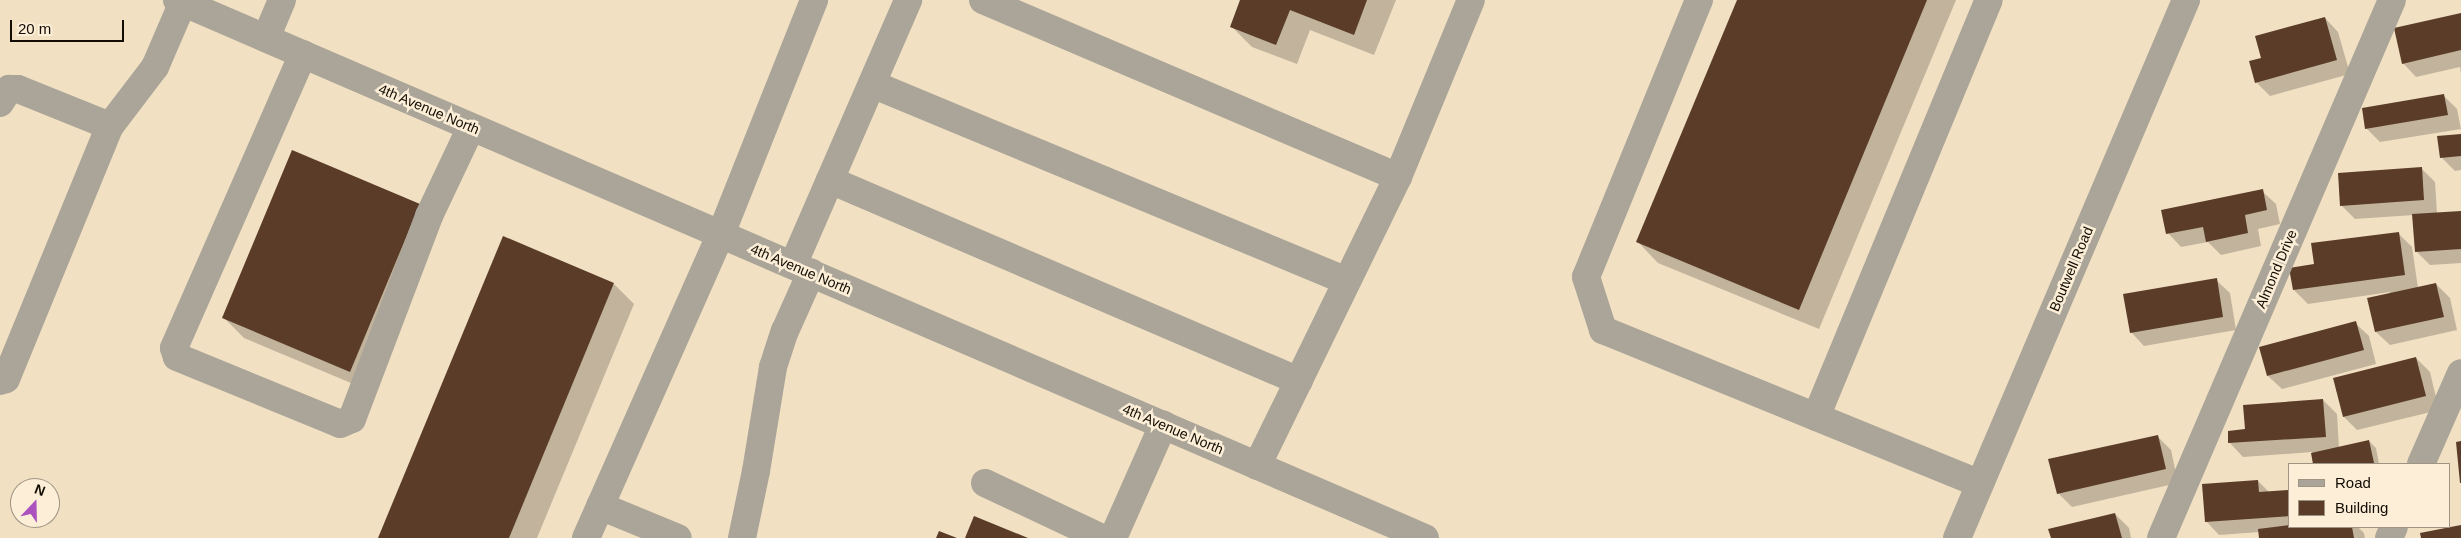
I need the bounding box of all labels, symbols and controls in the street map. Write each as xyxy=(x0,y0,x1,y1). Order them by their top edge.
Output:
scale bar xyxy=(12,10,126,42)
text: 20 m xyxy=(18,20,51,37)
street label: 4th Avenue North xyxy=(376,80,482,138)
street label: Boutwell Road xyxy=(2046,224,2096,314)
street label: Almond Drive xyxy=(2252,227,2300,311)
street label: 4th Avenue North xyxy=(748,240,854,298)
street label: 4th Avenue North xyxy=(1120,400,1226,458)
legend xyxy=(2288,463,2451,528)
text: Road xyxy=(2335,474,2371,491)
north arrow xyxy=(10,478,60,528)
text: N xyxy=(32,481,48,499)
text: Building xyxy=(2335,499,2388,516)

